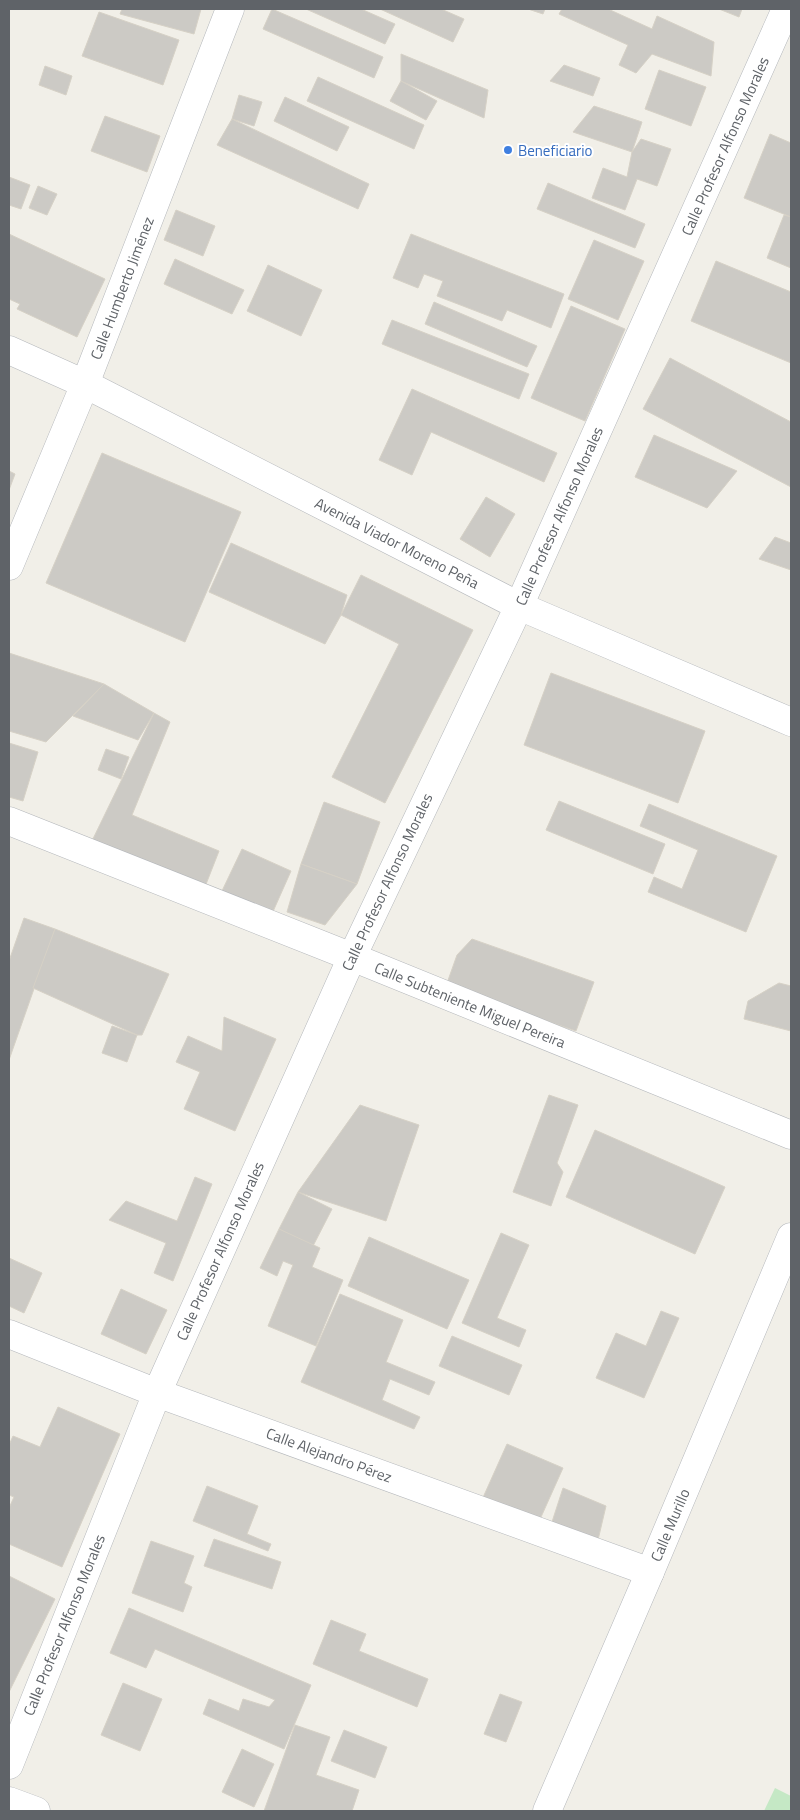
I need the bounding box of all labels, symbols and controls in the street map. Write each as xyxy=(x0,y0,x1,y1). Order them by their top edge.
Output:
street label: Calle Profesor Alfonso Morales xyxy=(675,53,775,239)
place label: Beneficiario xyxy=(518,139,593,162)
marker: Beneficiario xyxy=(502,144,514,156)
street label: Calle Humberto Jiménez xyxy=(84,213,160,363)
street label: Calle Profesor Alfonso Morales xyxy=(509,423,609,609)
street label: Avenida Viador Moreno Peña xyxy=(311,492,484,595)
street label: Calle Profesor Alfonso Morales xyxy=(336,789,438,975)
street label: Calle Subteniente Miguel Pereira xyxy=(371,956,569,1054)
street label: Calle Profesor Alfonso Morales xyxy=(170,1158,270,1344)
street label: Calle Alejandro Pérez xyxy=(263,1422,395,1488)
street label: Calle Murillo xyxy=(644,1485,696,1565)
street label: Calle Profesor Alfonso Morales xyxy=(17,1531,111,1719)

